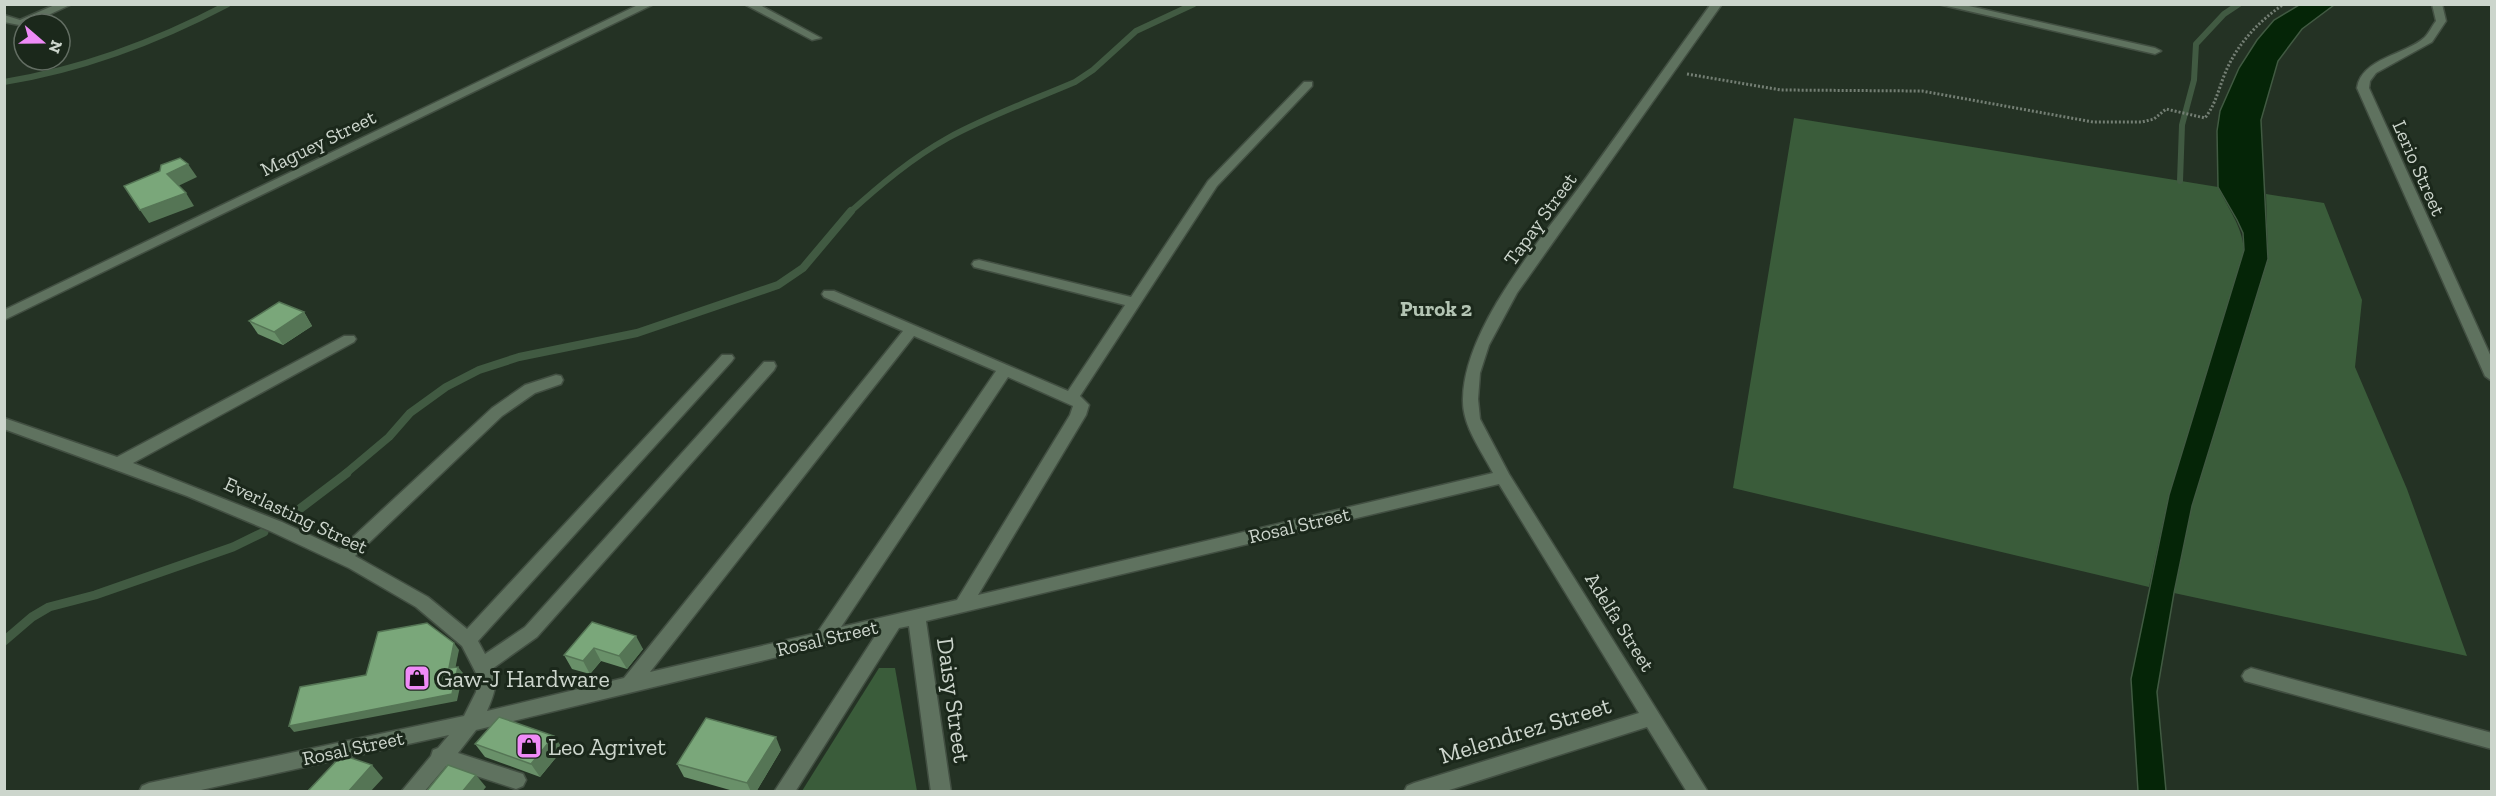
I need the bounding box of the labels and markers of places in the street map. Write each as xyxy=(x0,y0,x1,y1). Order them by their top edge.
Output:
shop icon: Gaw-J Hardware xyxy=(402,663,432,693)
place label: Gaw-J Hardware xyxy=(436,664,610,693)
shop icon: Leo Agrivet xyxy=(514,731,544,761)
place label: Leo Agrivet xyxy=(548,732,666,761)

